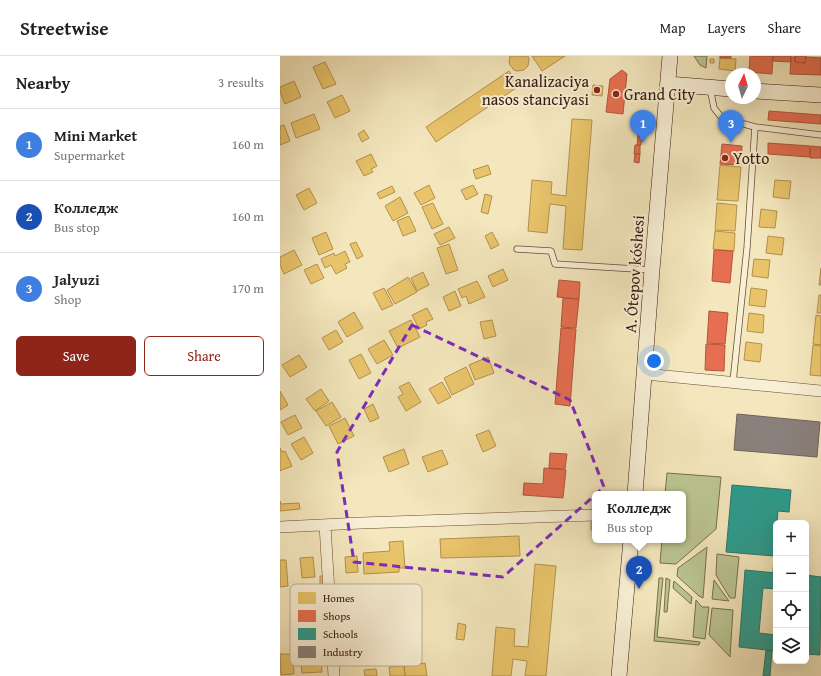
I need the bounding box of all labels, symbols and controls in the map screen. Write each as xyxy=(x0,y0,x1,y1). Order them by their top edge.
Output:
text: Streetwise xyxy=(20,14,109,42)
text: Map xyxy=(660,18,686,38)
text: Layers xyxy=(708,18,746,38)
text: Share xyxy=(768,18,801,38)
north arrow xyxy=(725,68,761,104)
place label: Kanalizaciya nasos stanciyasi xyxy=(482,69,590,111)
text: Nearby xyxy=(16,70,70,95)
text: 3 results xyxy=(218,73,264,92)
place label: Grand City xyxy=(624,82,695,106)
marker: Kanalizaciya nasos stanciyasi xyxy=(592,85,602,95)
marker: Grand City xyxy=(611,89,621,99)
pin: 1 xyxy=(630,110,656,143)
pin: 3 xyxy=(718,110,744,143)
text: Mini Market xyxy=(54,125,137,146)
text: 1 xyxy=(26,135,32,154)
text: 160 m xyxy=(232,135,264,154)
text: Supermarket xyxy=(54,146,125,165)
place label: Yotto xyxy=(733,146,769,170)
marker: Yotto xyxy=(720,153,730,163)
text: Колледж xyxy=(54,197,118,218)
text: 2 xyxy=(26,207,32,226)
text: 160 m xyxy=(232,207,264,226)
street label: A. Ótepov kóshesi xyxy=(618,214,650,334)
text: Bus stop xyxy=(54,218,100,237)
text: Jalyuzi xyxy=(54,269,100,290)
text: 3 xyxy=(26,279,32,298)
text: 170 m xyxy=(232,279,264,298)
text: Shop xyxy=(54,290,81,309)
button: Save xyxy=(16,336,136,376)
button: Share xyxy=(144,336,264,376)
your location xyxy=(644,351,664,371)
popup xyxy=(592,491,686,543)
text: Колледж xyxy=(607,497,671,518)
text: Bus stop xyxy=(607,518,653,537)
map controls xyxy=(773,520,809,664)
button: + xyxy=(773,520,809,556)
pin: 2 xyxy=(626,556,652,589)
button: − xyxy=(773,556,809,592)
legend xyxy=(290,584,422,666)
text: Homes xyxy=(323,590,354,606)
button: locate xyxy=(773,592,809,628)
text: Shops xyxy=(323,608,350,624)
text: Schools xyxy=(323,626,358,642)
button: layers xyxy=(773,628,809,664)
text: Industry xyxy=(323,644,363,660)

